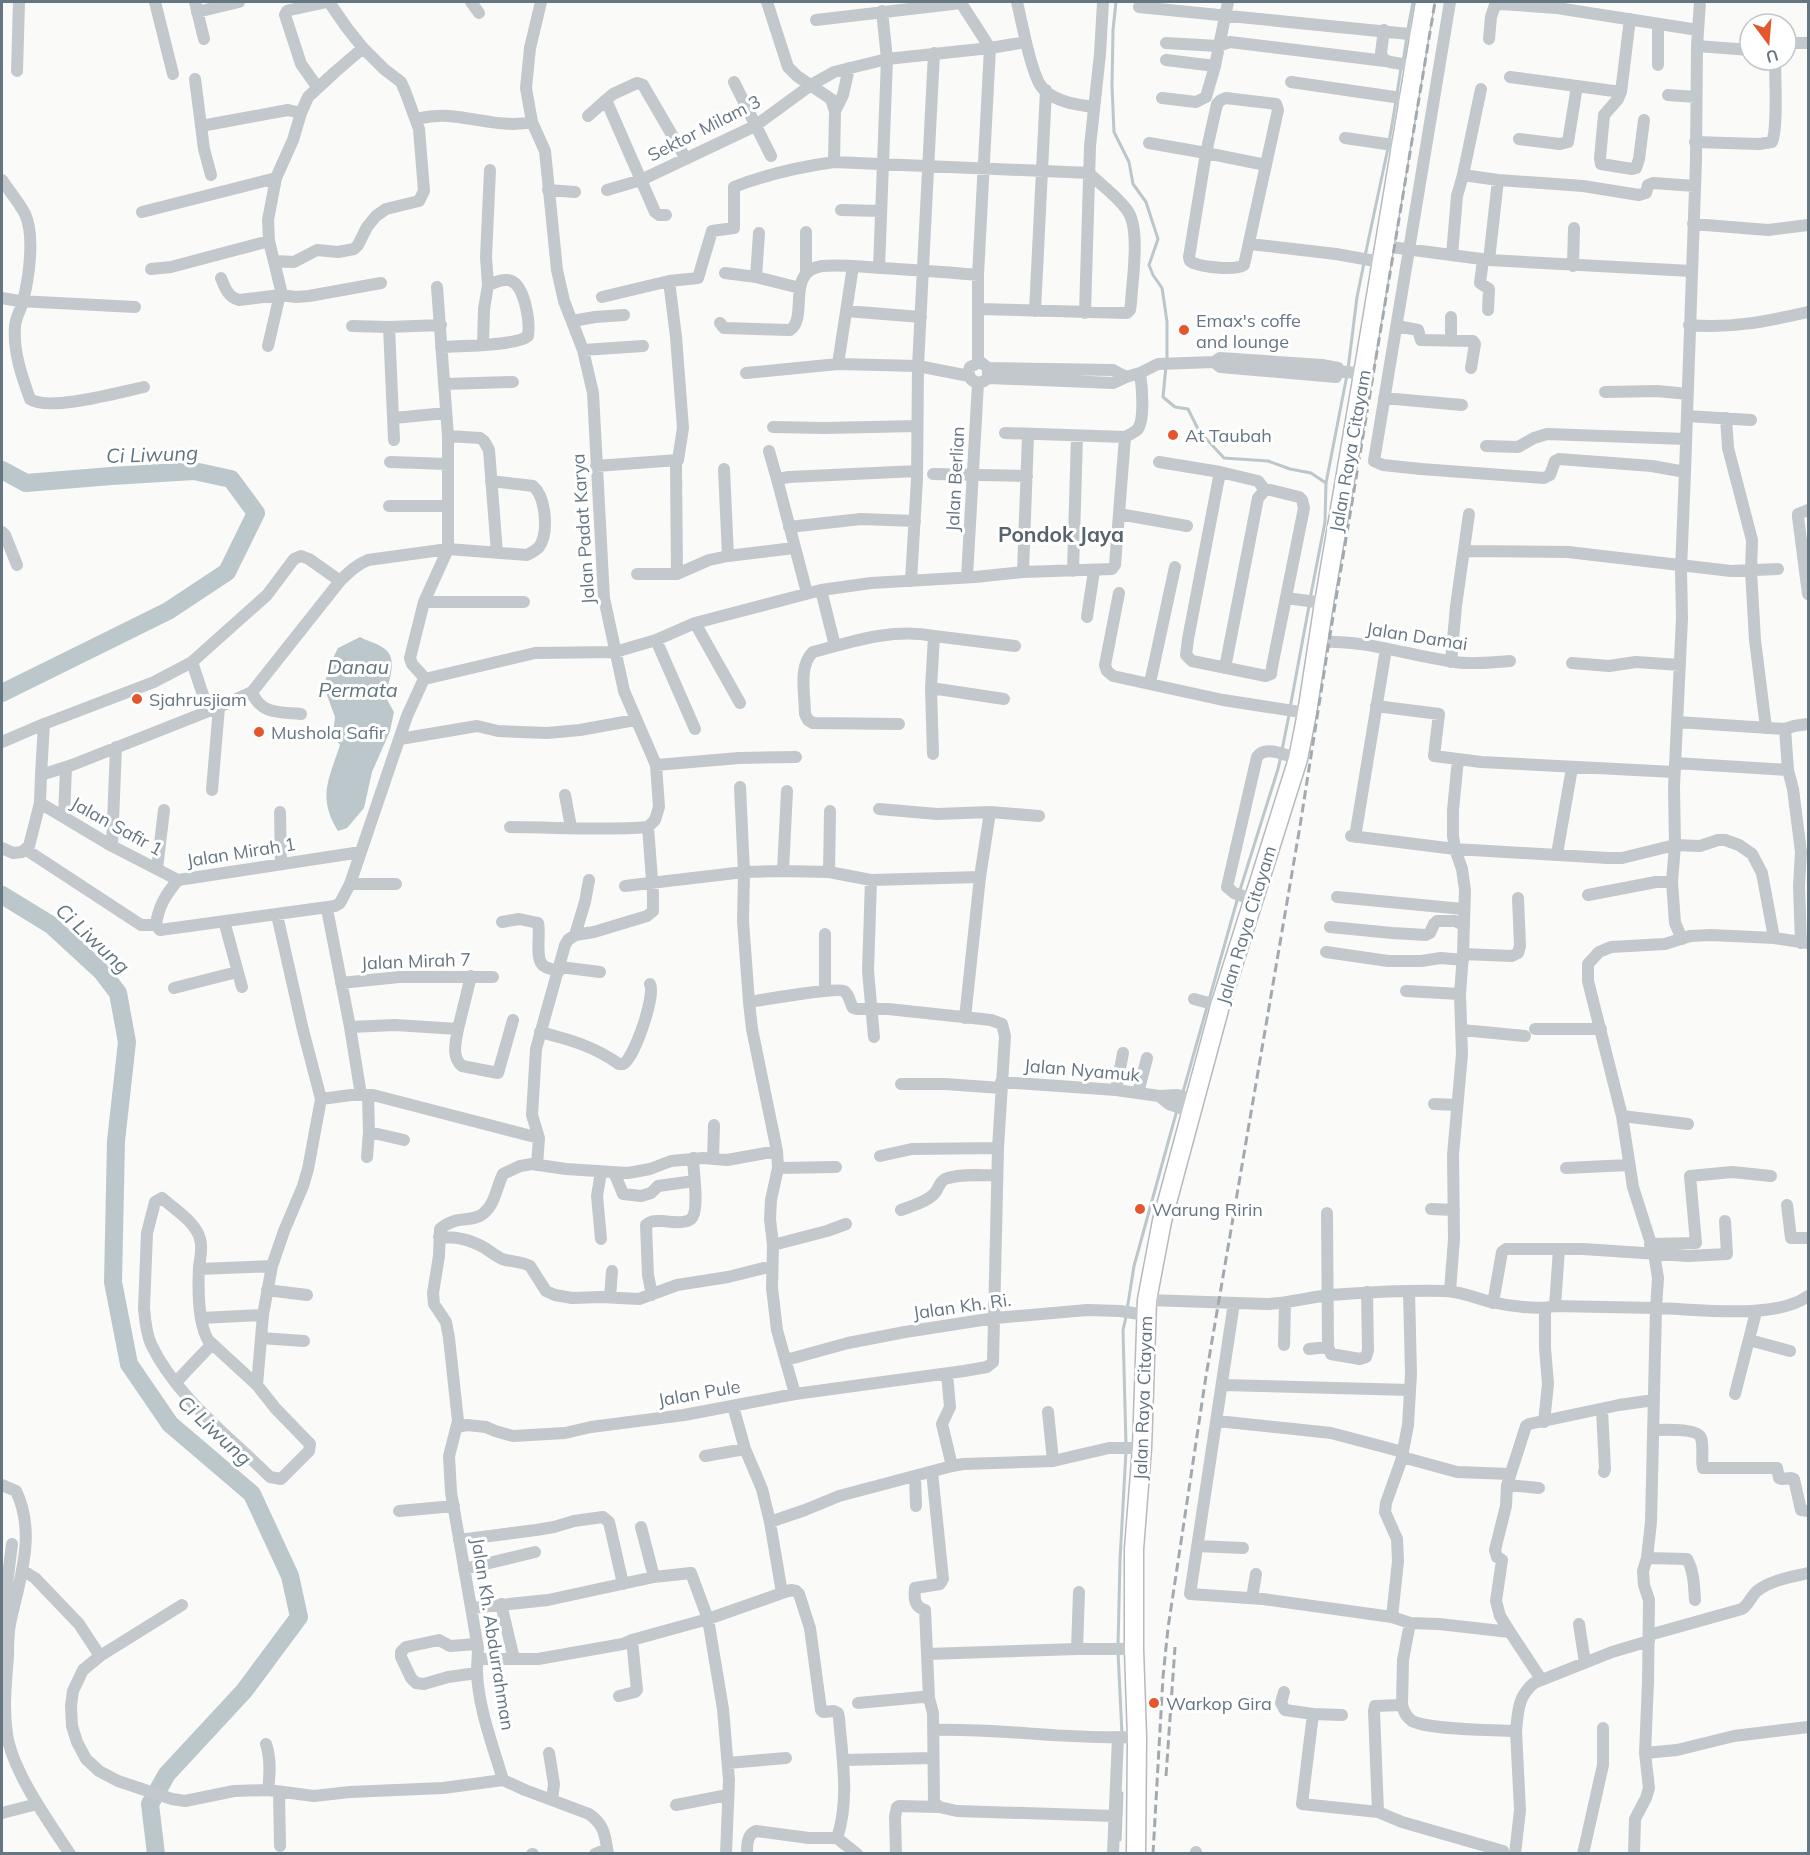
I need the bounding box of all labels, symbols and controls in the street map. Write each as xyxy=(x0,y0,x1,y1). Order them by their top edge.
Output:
north arrow xyxy=(1738,12,1798,72)
text: U xyxy=(1764,45,1781,68)
street label: Sektor Milam 3 xyxy=(644,90,764,166)
place label: Emax's coffe and lounge xyxy=(1196,309,1301,353)
marker: Emax's coffe and lounge xyxy=(1177,323,1191,337)
street label: Jalan Raya Citayam xyxy=(1324,368,1376,534)
place label: At Taubah xyxy=(1185,424,1272,447)
street label: Jalan Berlian xyxy=(941,426,969,532)
marker: At Taubah xyxy=(1166,428,1180,442)
water label: Ci Liwung xyxy=(106,440,198,468)
street label: Jalan Padat Karya xyxy=(566,453,600,605)
district label: Pondok Jaya xyxy=(998,521,1124,547)
street label: Jalan Damai xyxy=(1365,617,1469,655)
water label: Danau Permata xyxy=(318,654,398,702)
place label: Sjahrusjiam xyxy=(149,688,247,711)
marker: Sjahrusjiam xyxy=(130,692,144,706)
place label: Mushola Safir xyxy=(271,721,386,744)
marker: Mushola Safir xyxy=(252,725,266,739)
street label: Jalan Safir 1 xyxy=(67,791,167,861)
street label: Jalan Mirah 1 xyxy=(185,832,297,872)
street label: Jalan Raya Citayam xyxy=(1211,843,1281,1007)
water label: Ci Liwung xyxy=(51,897,135,979)
street label: Jalan Mirah 7 xyxy=(361,948,471,974)
street label: Jalan Nyamuk xyxy=(1023,1053,1142,1087)
place label: Warung Ririn xyxy=(1152,1198,1263,1221)
marker: Warung Ririn xyxy=(1133,1202,1147,1216)
street label: Jalan Kh. Ri. xyxy=(912,1288,1012,1324)
street label: Jalan Raya Citayam xyxy=(1129,1315,1157,1481)
street label: Jalan Pule xyxy=(656,1374,742,1412)
water label: Ci Liwung xyxy=(173,1389,257,1471)
street label: Jalan Kh. Abdurrahman xyxy=(466,1536,520,1732)
place label: Warkop Gira xyxy=(1166,1692,1272,1715)
marker: Warkop Gira xyxy=(1147,1696,1161,1710)

